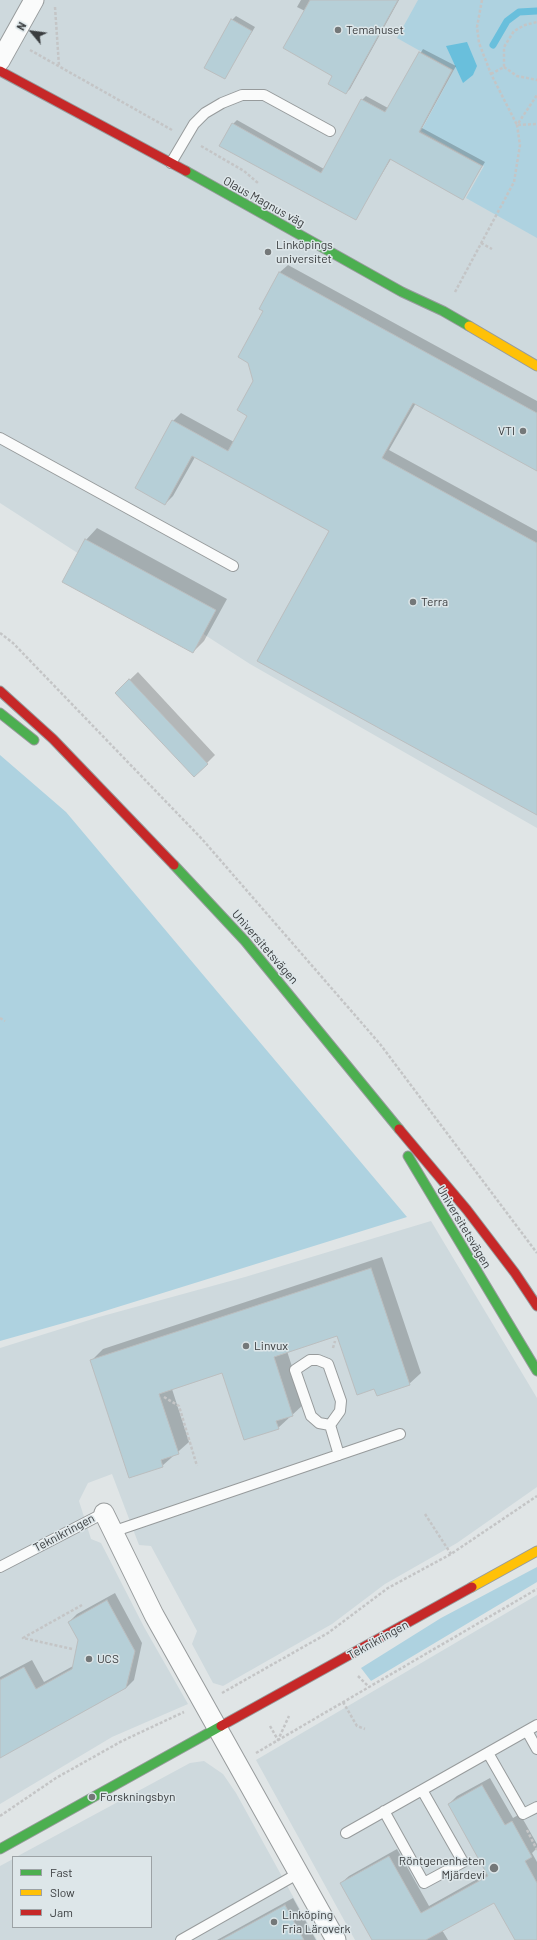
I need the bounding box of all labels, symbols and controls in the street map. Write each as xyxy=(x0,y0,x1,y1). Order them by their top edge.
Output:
north arrow xyxy=(12,12,52,52)
text: N xyxy=(14,20,29,32)
place label: Temahuset xyxy=(346,23,404,37)
marker: Temahuset xyxy=(333,25,343,35)
street label: Olaus Magnus väg xyxy=(221,174,307,230)
place label: Linköpings universitet xyxy=(276,238,333,266)
marker: Linköpings universitet xyxy=(263,247,273,257)
place label: VTI xyxy=(498,424,515,438)
marker: VTI xyxy=(518,426,528,436)
place label: Terra xyxy=(421,595,448,609)
marker: Terra xyxy=(408,597,418,607)
street label: Universitetsvägen xyxy=(229,907,301,987)
street label: Universitetsvägen xyxy=(434,1183,494,1271)
place label: Linvux xyxy=(254,1339,288,1353)
marker: Linvux xyxy=(241,1341,251,1351)
street label: Teknikringen xyxy=(31,1511,97,1555)
street label: Teknikringen xyxy=(345,1617,411,1663)
place label: UCS xyxy=(97,1652,119,1666)
marker: UCS xyxy=(84,1654,94,1664)
place label: Forskningsbyn xyxy=(100,1790,176,1804)
marker: Forskningsbyn xyxy=(87,1792,97,1802)
place label: Röntgenenheten Mjärdevi xyxy=(399,1854,485,1882)
legend xyxy=(12,1856,152,1928)
marker: Röntgenenheten Mjärdevi xyxy=(488,1862,500,1874)
text: Fast xyxy=(50,1865,73,1879)
text: Slow xyxy=(50,1885,75,1899)
text: Jam xyxy=(50,1905,73,1919)
place label: Linköping Fria Läroverk xyxy=(282,1908,350,1936)
marker: Linköping Fria Läroverk xyxy=(269,1917,279,1927)

